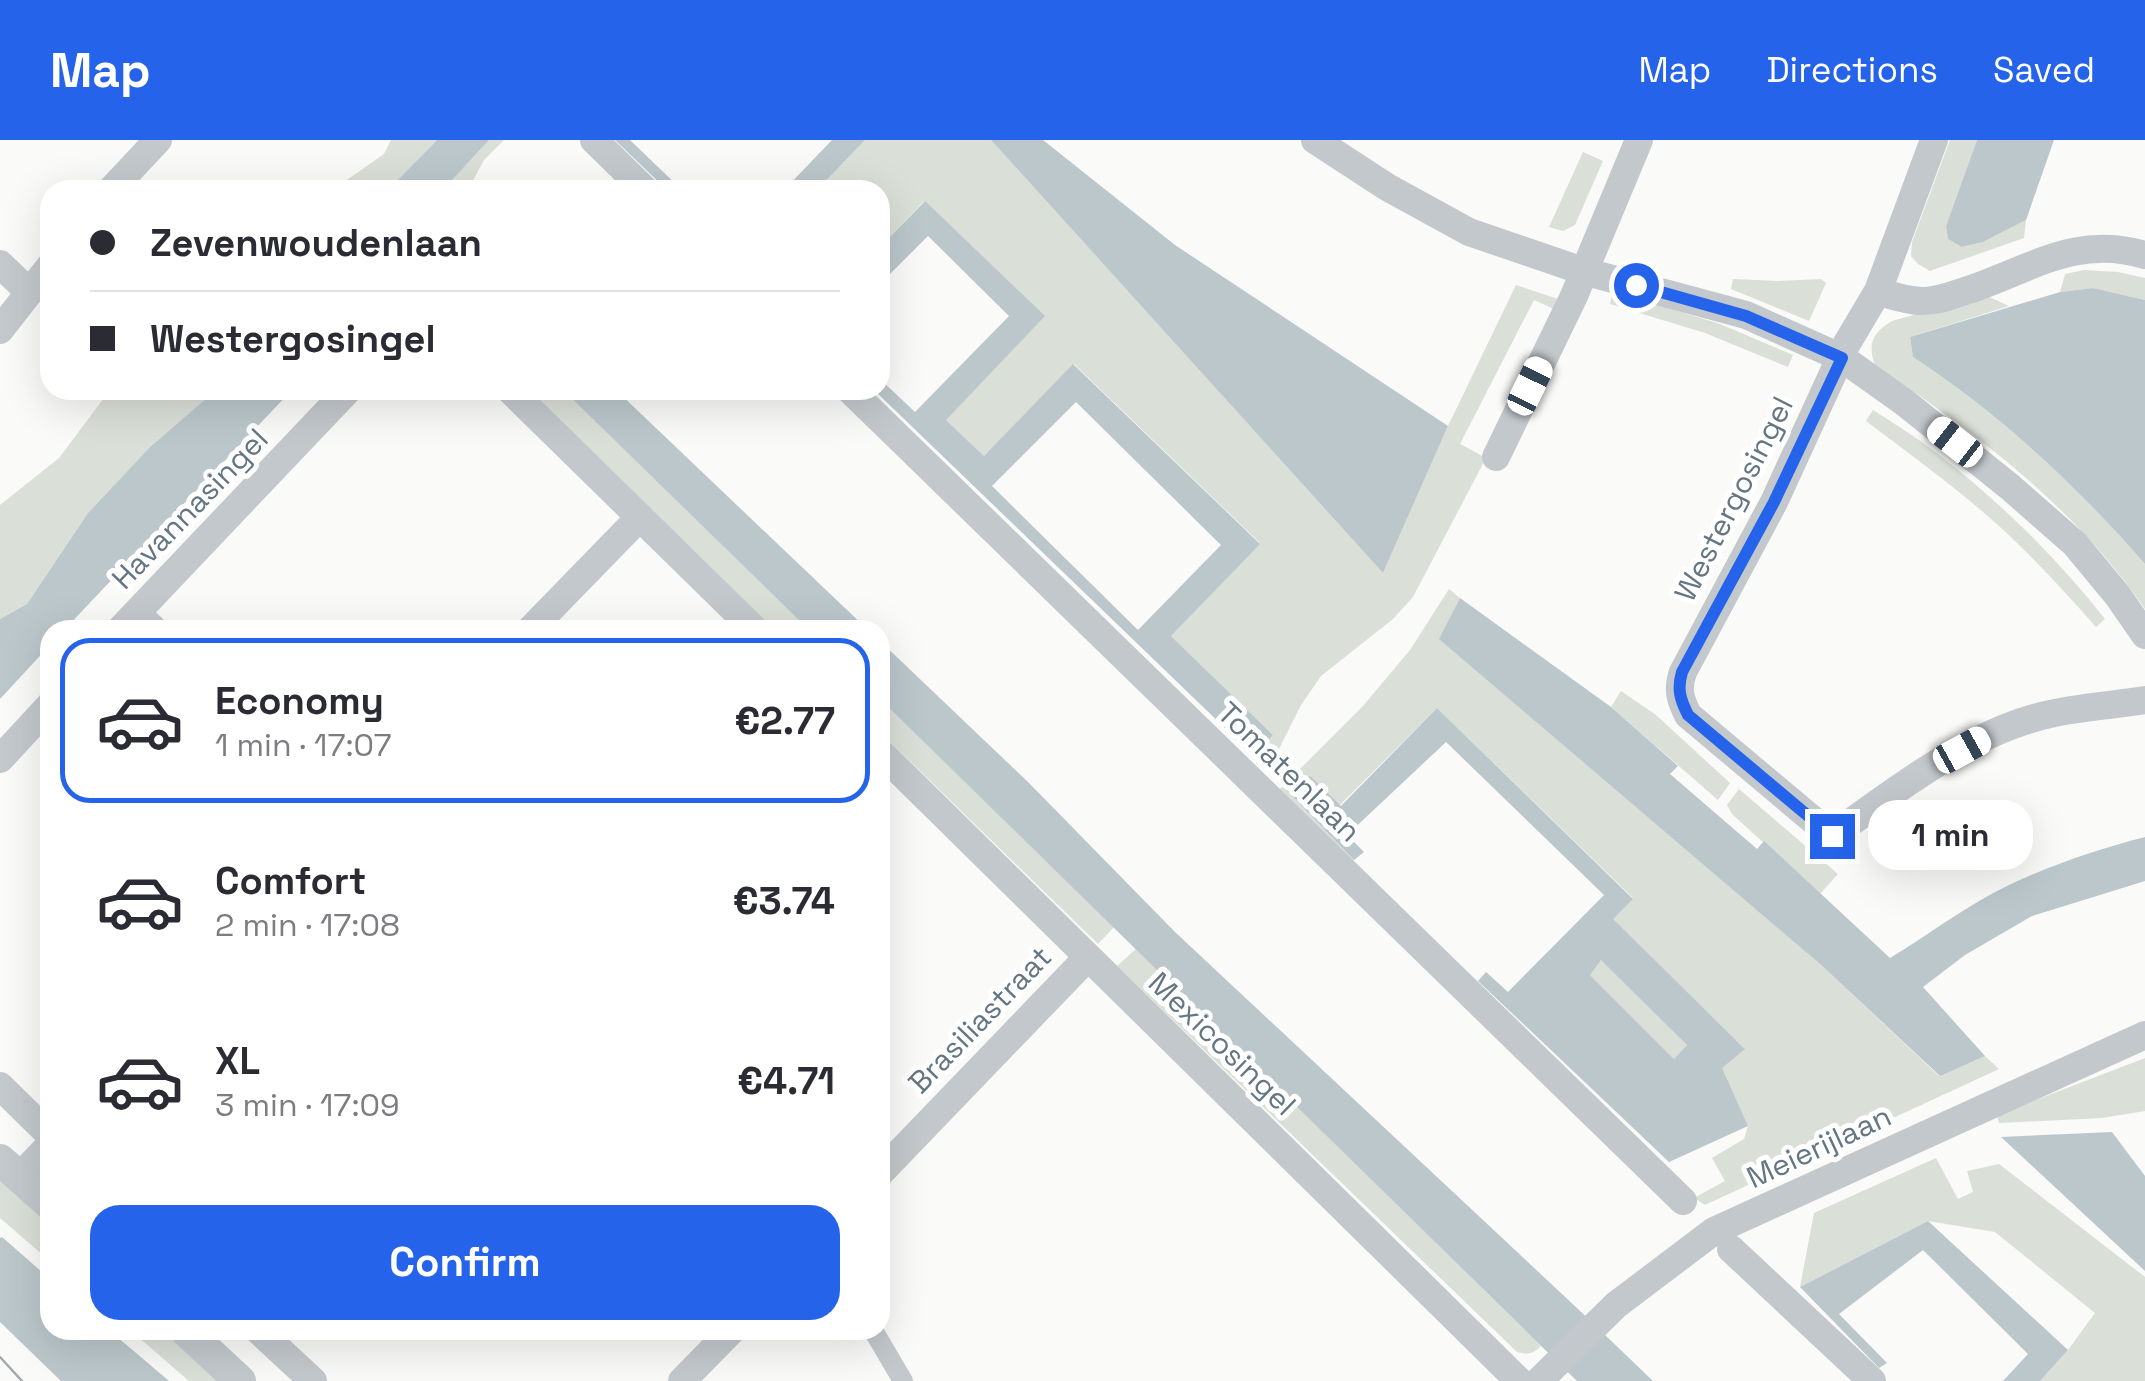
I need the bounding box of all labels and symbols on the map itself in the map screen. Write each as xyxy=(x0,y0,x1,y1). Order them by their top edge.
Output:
route start xyxy=(1614,263,1659,308)
car xyxy=(1503,352,1557,420)
street label: Westergosingel xyxy=(1665,390,1802,608)
car xyxy=(1922,412,1988,472)
street label: Havannasingel xyxy=(103,420,276,597)
street label: Tomatenlaan xyxy=(1209,693,1369,850)
car xyxy=(1928,722,1996,778)
callout: 1 min xyxy=(1867,801,2032,871)
route end xyxy=(1810,814,1855,859)
street label: Brasiliastraat xyxy=(900,938,1060,1102)
street label: Mexicosingel xyxy=(1140,964,1304,1124)
street label: Meierijlaan xyxy=(1740,1096,1897,1197)

